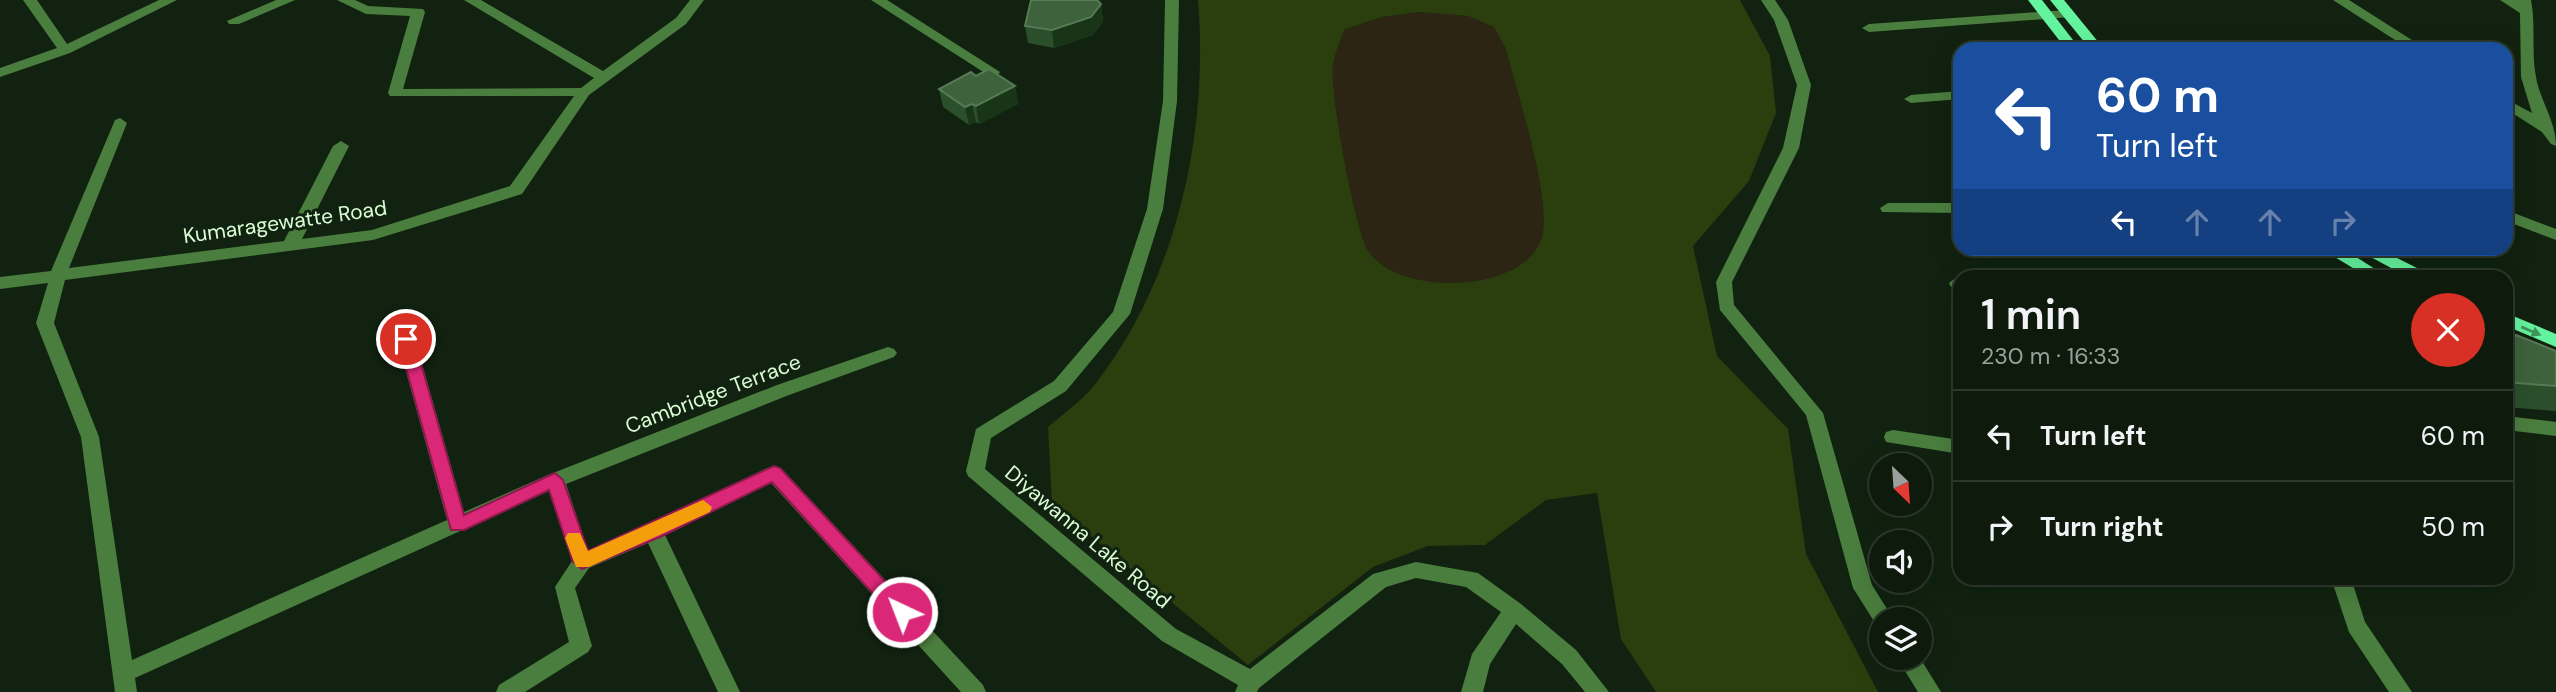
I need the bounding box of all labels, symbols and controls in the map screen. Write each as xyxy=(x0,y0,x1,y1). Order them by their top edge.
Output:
text: 60 m xyxy=(2096,63,2219,127)
icon: left xyxy=(1981,70,2072,161)
text: Turn left xyxy=(2096,125,2218,167)
street label: Kumaragewatte Road xyxy=(181,194,389,250)
icon: left xyxy=(2105,203,2143,241)
icon: ahead xyxy=(2178,203,2216,241)
icon: ahead xyxy=(2251,203,2289,241)
icon: right xyxy=(2324,203,2362,241)
text: 1 min xyxy=(1981,287,2081,342)
button: close xyxy=(2411,293,2485,367)
pin xyxy=(376,309,436,369)
icon: arrive xyxy=(387,320,425,358)
one-way arrow xyxy=(2520,325,2541,336)
text: 230 m · 16:33 xyxy=(1981,341,2120,371)
street label: Cambridge Terrace xyxy=(621,348,805,440)
icon: left xyxy=(1981,417,2019,455)
text: Turn left xyxy=(2040,419,2147,453)
text: 60 m xyxy=(2421,419,2485,453)
north arrow xyxy=(1869,453,1932,516)
map controls xyxy=(1869,453,1932,670)
street label: Diyawanna Lake Road xyxy=(999,459,1177,615)
icon: right xyxy=(1981,508,2019,546)
text: Turn right xyxy=(2040,510,2164,544)
text: 50 m xyxy=(2421,510,2485,544)
button: sound xyxy=(1869,530,1932,593)
position arrow xyxy=(865,575,939,649)
button: layers xyxy=(1869,607,1932,670)

